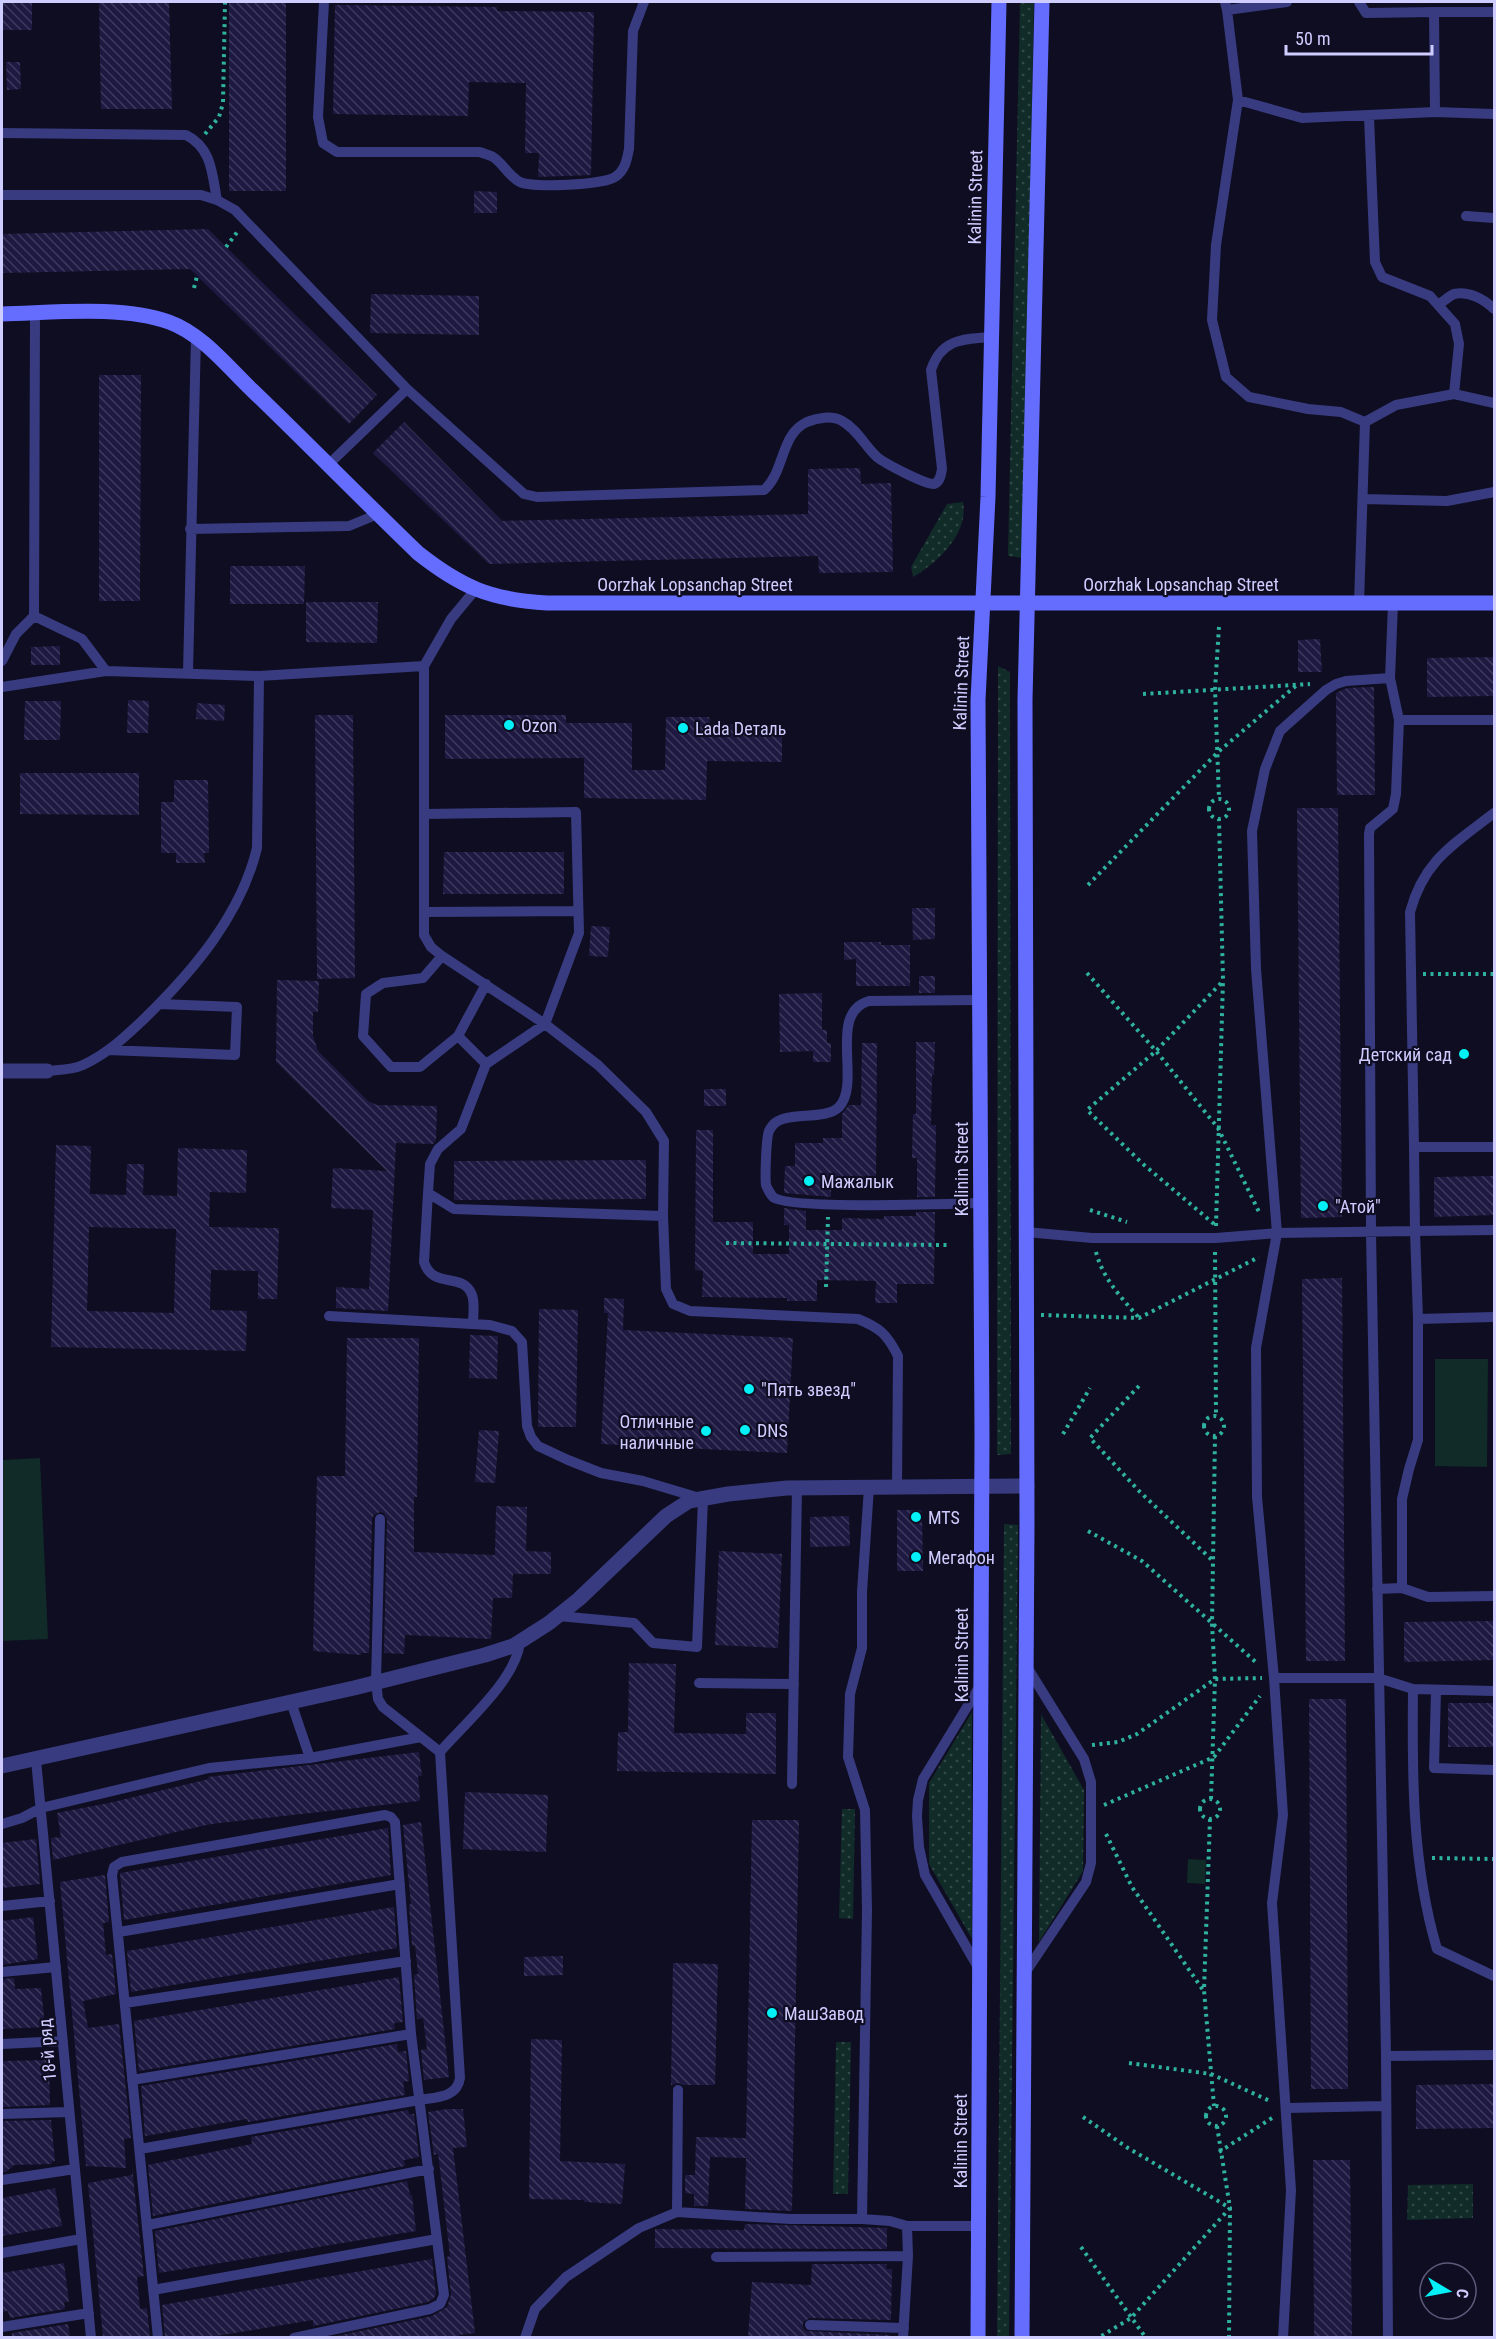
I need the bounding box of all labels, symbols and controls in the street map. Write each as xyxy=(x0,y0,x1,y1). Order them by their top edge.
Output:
scale bar xyxy=(1286,18,1432,56)
text: 50 m xyxy=(1295,28,1330,49)
street label: Kalinin Street xyxy=(964,150,986,244)
street label: Oorzhak Lopsanchap Street xyxy=(597,574,793,595)
street label: Oorzhak Lopsanchap Street xyxy=(1083,574,1279,595)
street label: Kalinin Street xyxy=(949,635,973,731)
place label: Ozon xyxy=(521,715,557,736)
marker: Ozon xyxy=(502,718,516,732)
place label: Lada Dеталь xyxy=(695,718,786,739)
marker: Lada Dеталь xyxy=(676,721,690,735)
place label: Детский сад xyxy=(1359,1044,1452,1065)
marker: Детский сад xyxy=(1457,1047,1471,1061)
street label: Kalinin Street xyxy=(951,1122,972,1216)
place label: Мажалык xyxy=(821,1171,894,1192)
marker: Мажалык xyxy=(802,1174,816,1188)
place label: "Атой" xyxy=(1335,1196,1381,1217)
marker: "Атой" xyxy=(1316,1199,1330,1213)
place label: "Пять звезд" xyxy=(761,1379,856,1400)
marker: "Пять звезд" xyxy=(742,1382,756,1396)
place label: Отличные наличные xyxy=(619,1411,694,1453)
place label: DNS xyxy=(757,1420,788,1441)
marker: DNS xyxy=(738,1423,752,1437)
marker: Отличные наличные xyxy=(699,1424,713,1438)
place label: MTS xyxy=(928,1507,960,1528)
marker: MTS xyxy=(909,1510,923,1524)
place label: Мегафон xyxy=(928,1547,995,1568)
marker: Мегафон xyxy=(909,1550,923,1564)
street label: Kalinin Street xyxy=(951,1608,972,1702)
place label: МашЗавод xyxy=(784,2003,864,2024)
marker: МашЗавод xyxy=(765,2006,779,2020)
street label: 18-й ряд xyxy=(34,2017,60,2082)
street label: Kalinin Street xyxy=(950,2094,971,2188)
north arrow xyxy=(1418,2261,1478,2321)
text: С xyxy=(1452,2287,1472,2300)

